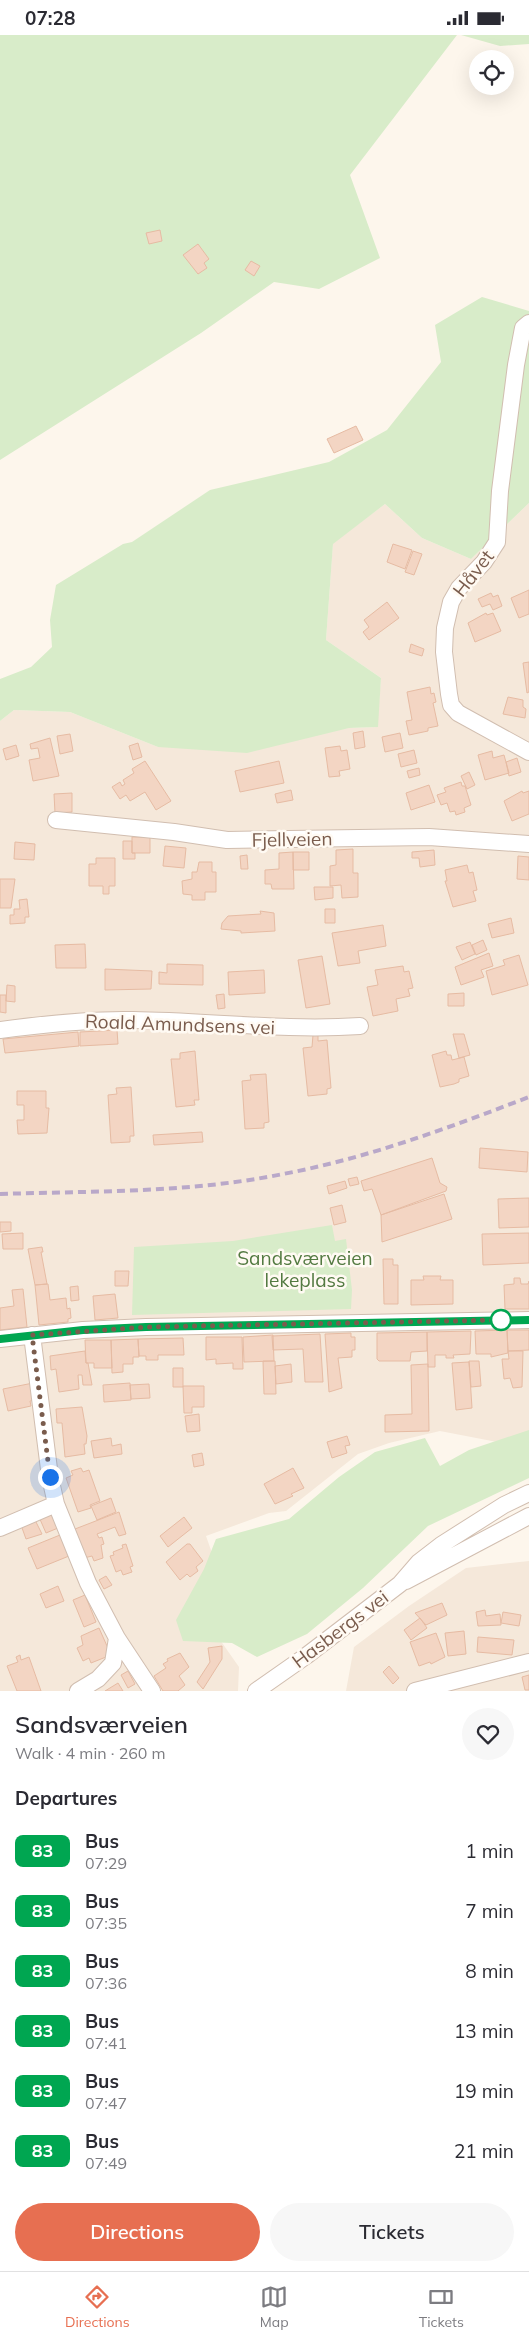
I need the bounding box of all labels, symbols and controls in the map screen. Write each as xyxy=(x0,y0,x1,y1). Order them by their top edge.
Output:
text: 07:28 xyxy=(25,6,75,30)
map controls xyxy=(469,50,514,95)
button: locate xyxy=(469,50,514,95)
street label: Håvet xyxy=(447,545,499,601)
street label: Fjellveien xyxy=(251,826,333,852)
street label: Roald Amundsens vei xyxy=(84,1009,276,1039)
park label: Sandsværveien lekeplass xyxy=(237,1246,373,1292)
unlabelled marker xyxy=(490,1309,512,1331)
your location xyxy=(38,1465,63,1490)
street label: Hasbergs vei xyxy=(287,1585,393,1673)
button: heart xyxy=(462,1708,514,1760)
text: Sandsværveien xyxy=(15,1709,188,1739)
text: Walk · 4 min · 260 m xyxy=(15,1743,166,1763)
text: Departures xyxy=(15,1786,117,1810)
text: Bus xyxy=(85,1829,119,1853)
text: 83 xyxy=(32,1839,53,1862)
text: 1 min xyxy=(465,1839,514,1863)
text: 07:29 xyxy=(85,1853,127,1873)
text: Bus xyxy=(85,1889,119,1913)
text: 83 xyxy=(32,1899,53,1922)
text: 7 min xyxy=(465,1899,514,1923)
text: 07:35 xyxy=(85,1913,127,1933)
text: Bus xyxy=(85,1949,119,1973)
text: 83 xyxy=(32,1959,53,1982)
text: 8 min xyxy=(465,1959,514,1983)
text: 07:36 xyxy=(85,1973,127,1993)
text: Bus xyxy=(85,2009,119,2033)
text: 83 xyxy=(32,2019,53,2042)
text: 13 min xyxy=(454,2019,514,2043)
text: 07:41 xyxy=(85,2033,127,2053)
text: Bus xyxy=(85,2069,119,2093)
text: 83 xyxy=(32,2079,53,2102)
text: 19 min xyxy=(454,2079,514,2103)
text: 07:47 xyxy=(85,2093,127,2113)
text: Bus xyxy=(85,2129,119,2153)
text: 83 xyxy=(32,2139,53,2162)
text: 21 min xyxy=(454,2139,514,2163)
text: 07:49 xyxy=(85,2153,127,2173)
button: Directions xyxy=(15,2203,260,2261)
button: Tickets xyxy=(270,2203,514,2261)
tab: Directions xyxy=(65,2283,130,2331)
tab: Map xyxy=(260,2283,289,2331)
tab: Tickets xyxy=(419,2283,464,2331)

